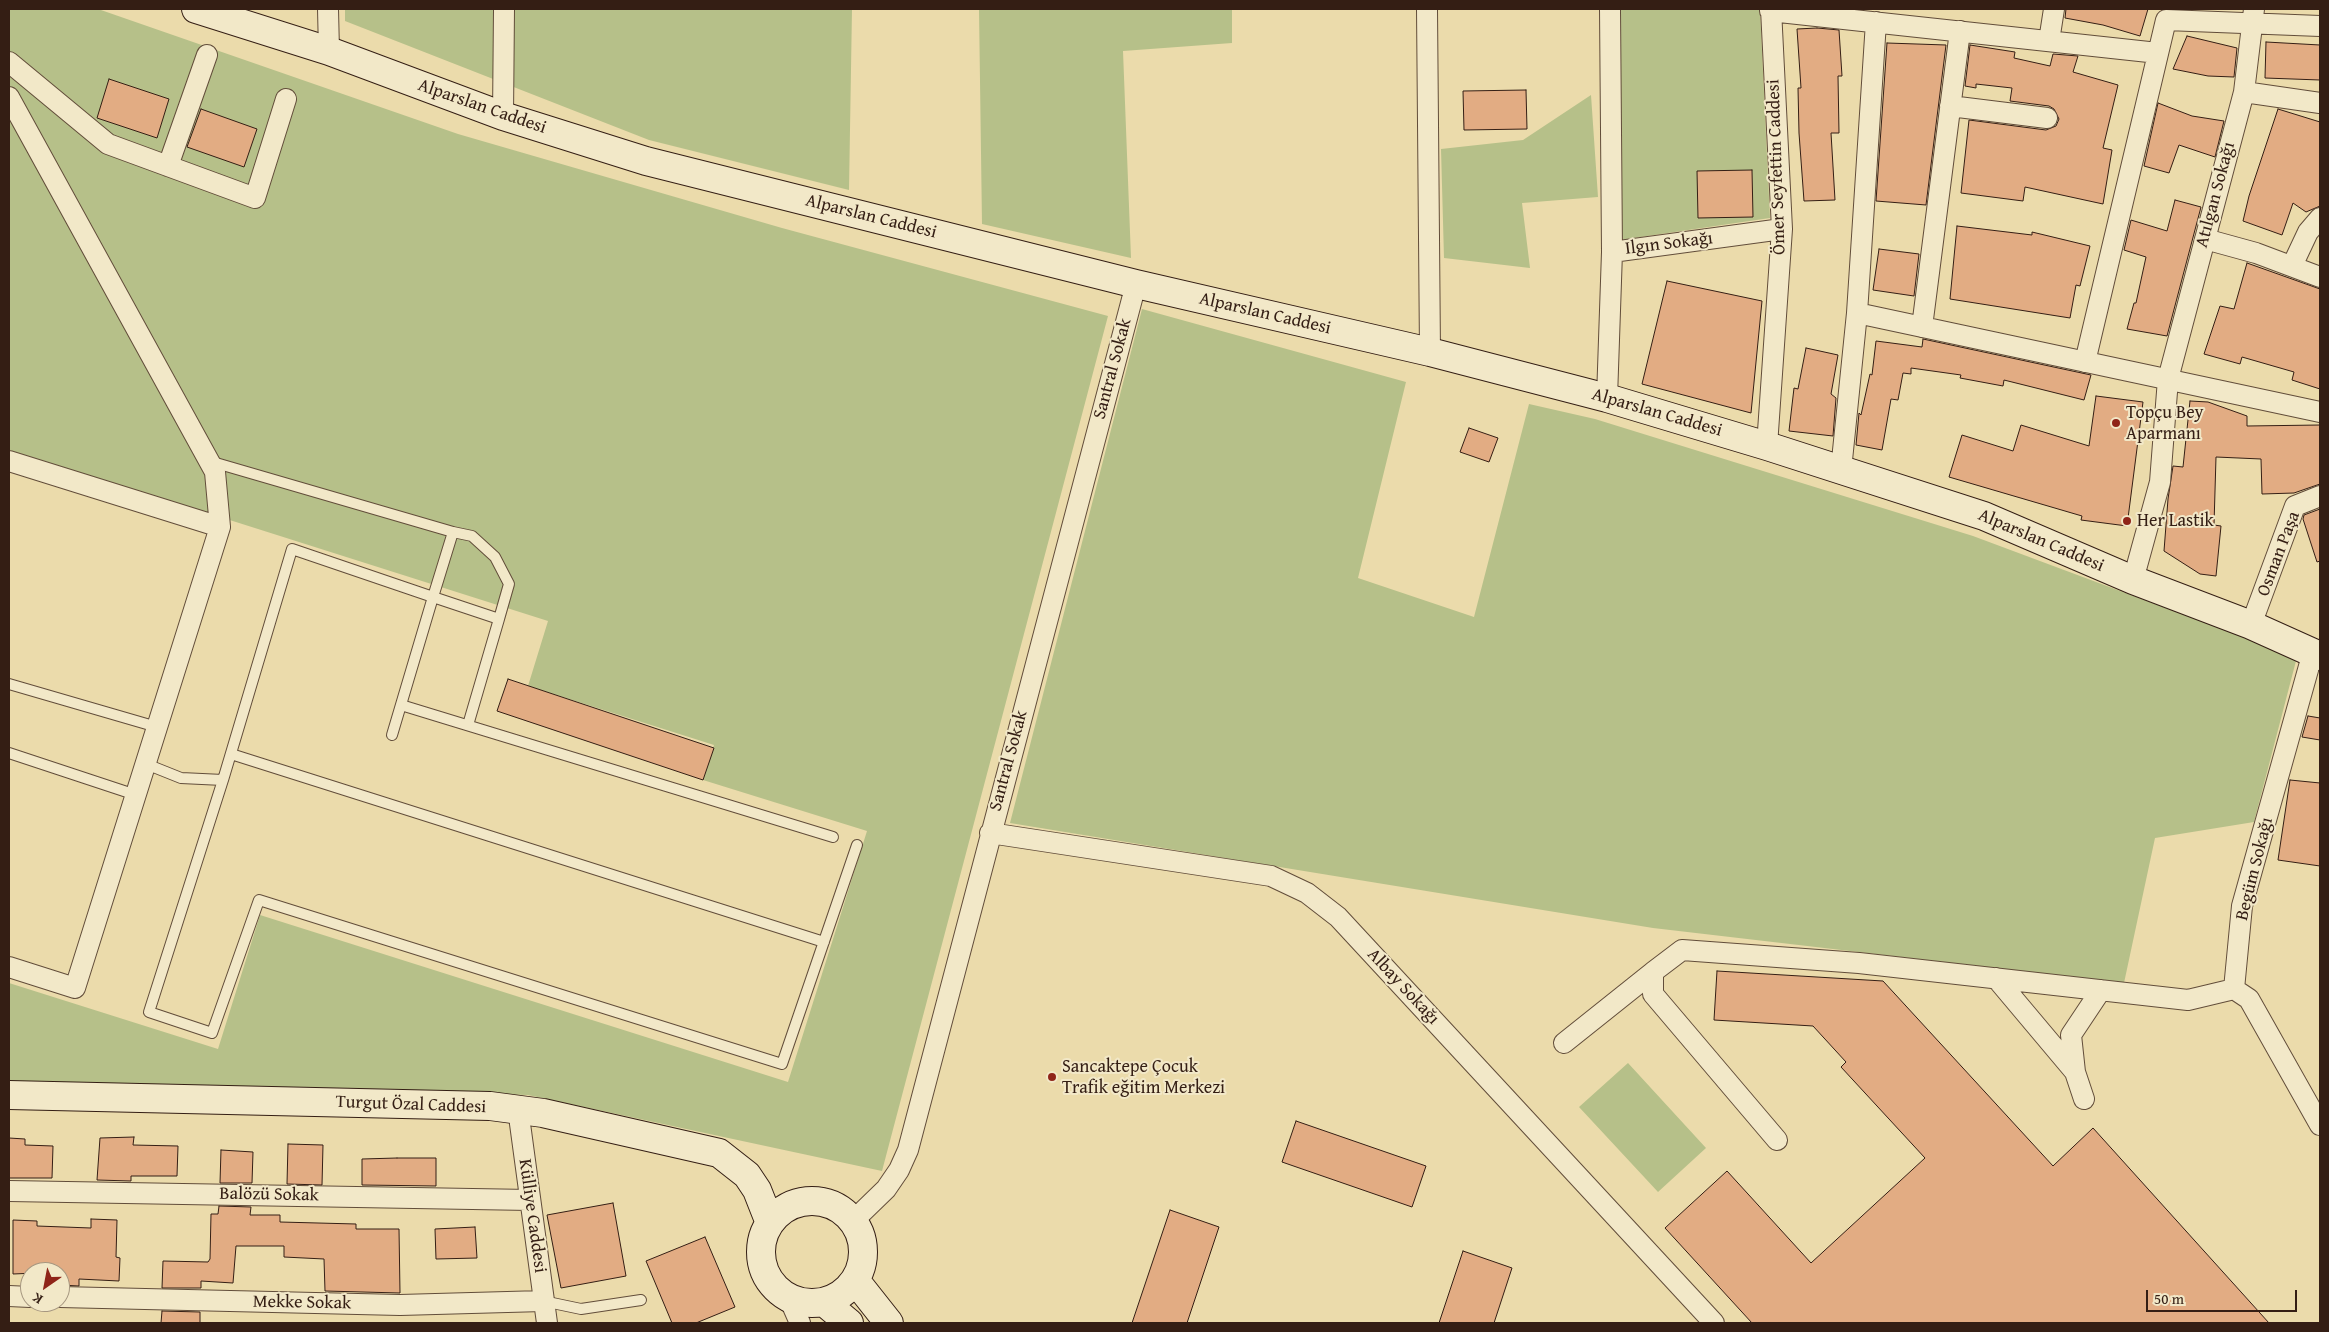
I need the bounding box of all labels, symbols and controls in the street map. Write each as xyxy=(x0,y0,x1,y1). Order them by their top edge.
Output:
street label: Alparslan Caddesi xyxy=(415,75,549,139)
street label: Ömer Seyfettin Caddesi xyxy=(1763,79,1791,255)
street label: Atılgan Sokağı xyxy=(2192,140,2240,250)
street label: Alparslan Caddesi xyxy=(803,190,939,244)
street label: Ilgın Sokağı xyxy=(1624,228,1714,260)
street label: Alparslan Caddesi xyxy=(1197,288,1333,340)
street label: Santral Sokak xyxy=(1089,316,1137,422)
street label: Alparslan Caddesi xyxy=(1589,384,1725,442)
place label: Topçu Bey Aparmanı xyxy=(2126,402,2204,444)
marker: Topçu Bey Aparmanı xyxy=(2110,417,2122,429)
street label: Alparslan Caddesi xyxy=(1975,505,2107,577)
street label: Osman Paşa xyxy=(2253,508,2305,600)
place label: Her Lastik xyxy=(2137,510,2214,532)
marker: Her Lastik xyxy=(2121,515,2133,527)
street label: Santral Sokak xyxy=(985,708,1033,814)
street label: Begüm Sokağı xyxy=(2232,815,2278,923)
street label: Albay Sokağı xyxy=(1362,944,1444,1030)
place label: Sancaktepe Çocuk Trafik eğitim Merkezi xyxy=(1062,1056,1225,1098)
marker: Sancaktepe Çocuk Trafik eğitim Merkezi xyxy=(1046,1071,1058,1083)
street label: Turgut Özal Caddesi xyxy=(335,1092,487,1118)
street label: Külliye Caddesi xyxy=(513,1158,551,1274)
street label: Balözü Sokak xyxy=(219,1183,319,1207)
north arrow xyxy=(20,1262,70,1312)
scale bar xyxy=(2149,1280,2300,1312)
text: K xyxy=(28,1288,47,1310)
text: 50 m xyxy=(2154,1288,2184,1309)
street label: Mekke Sokak xyxy=(253,1291,351,1315)

